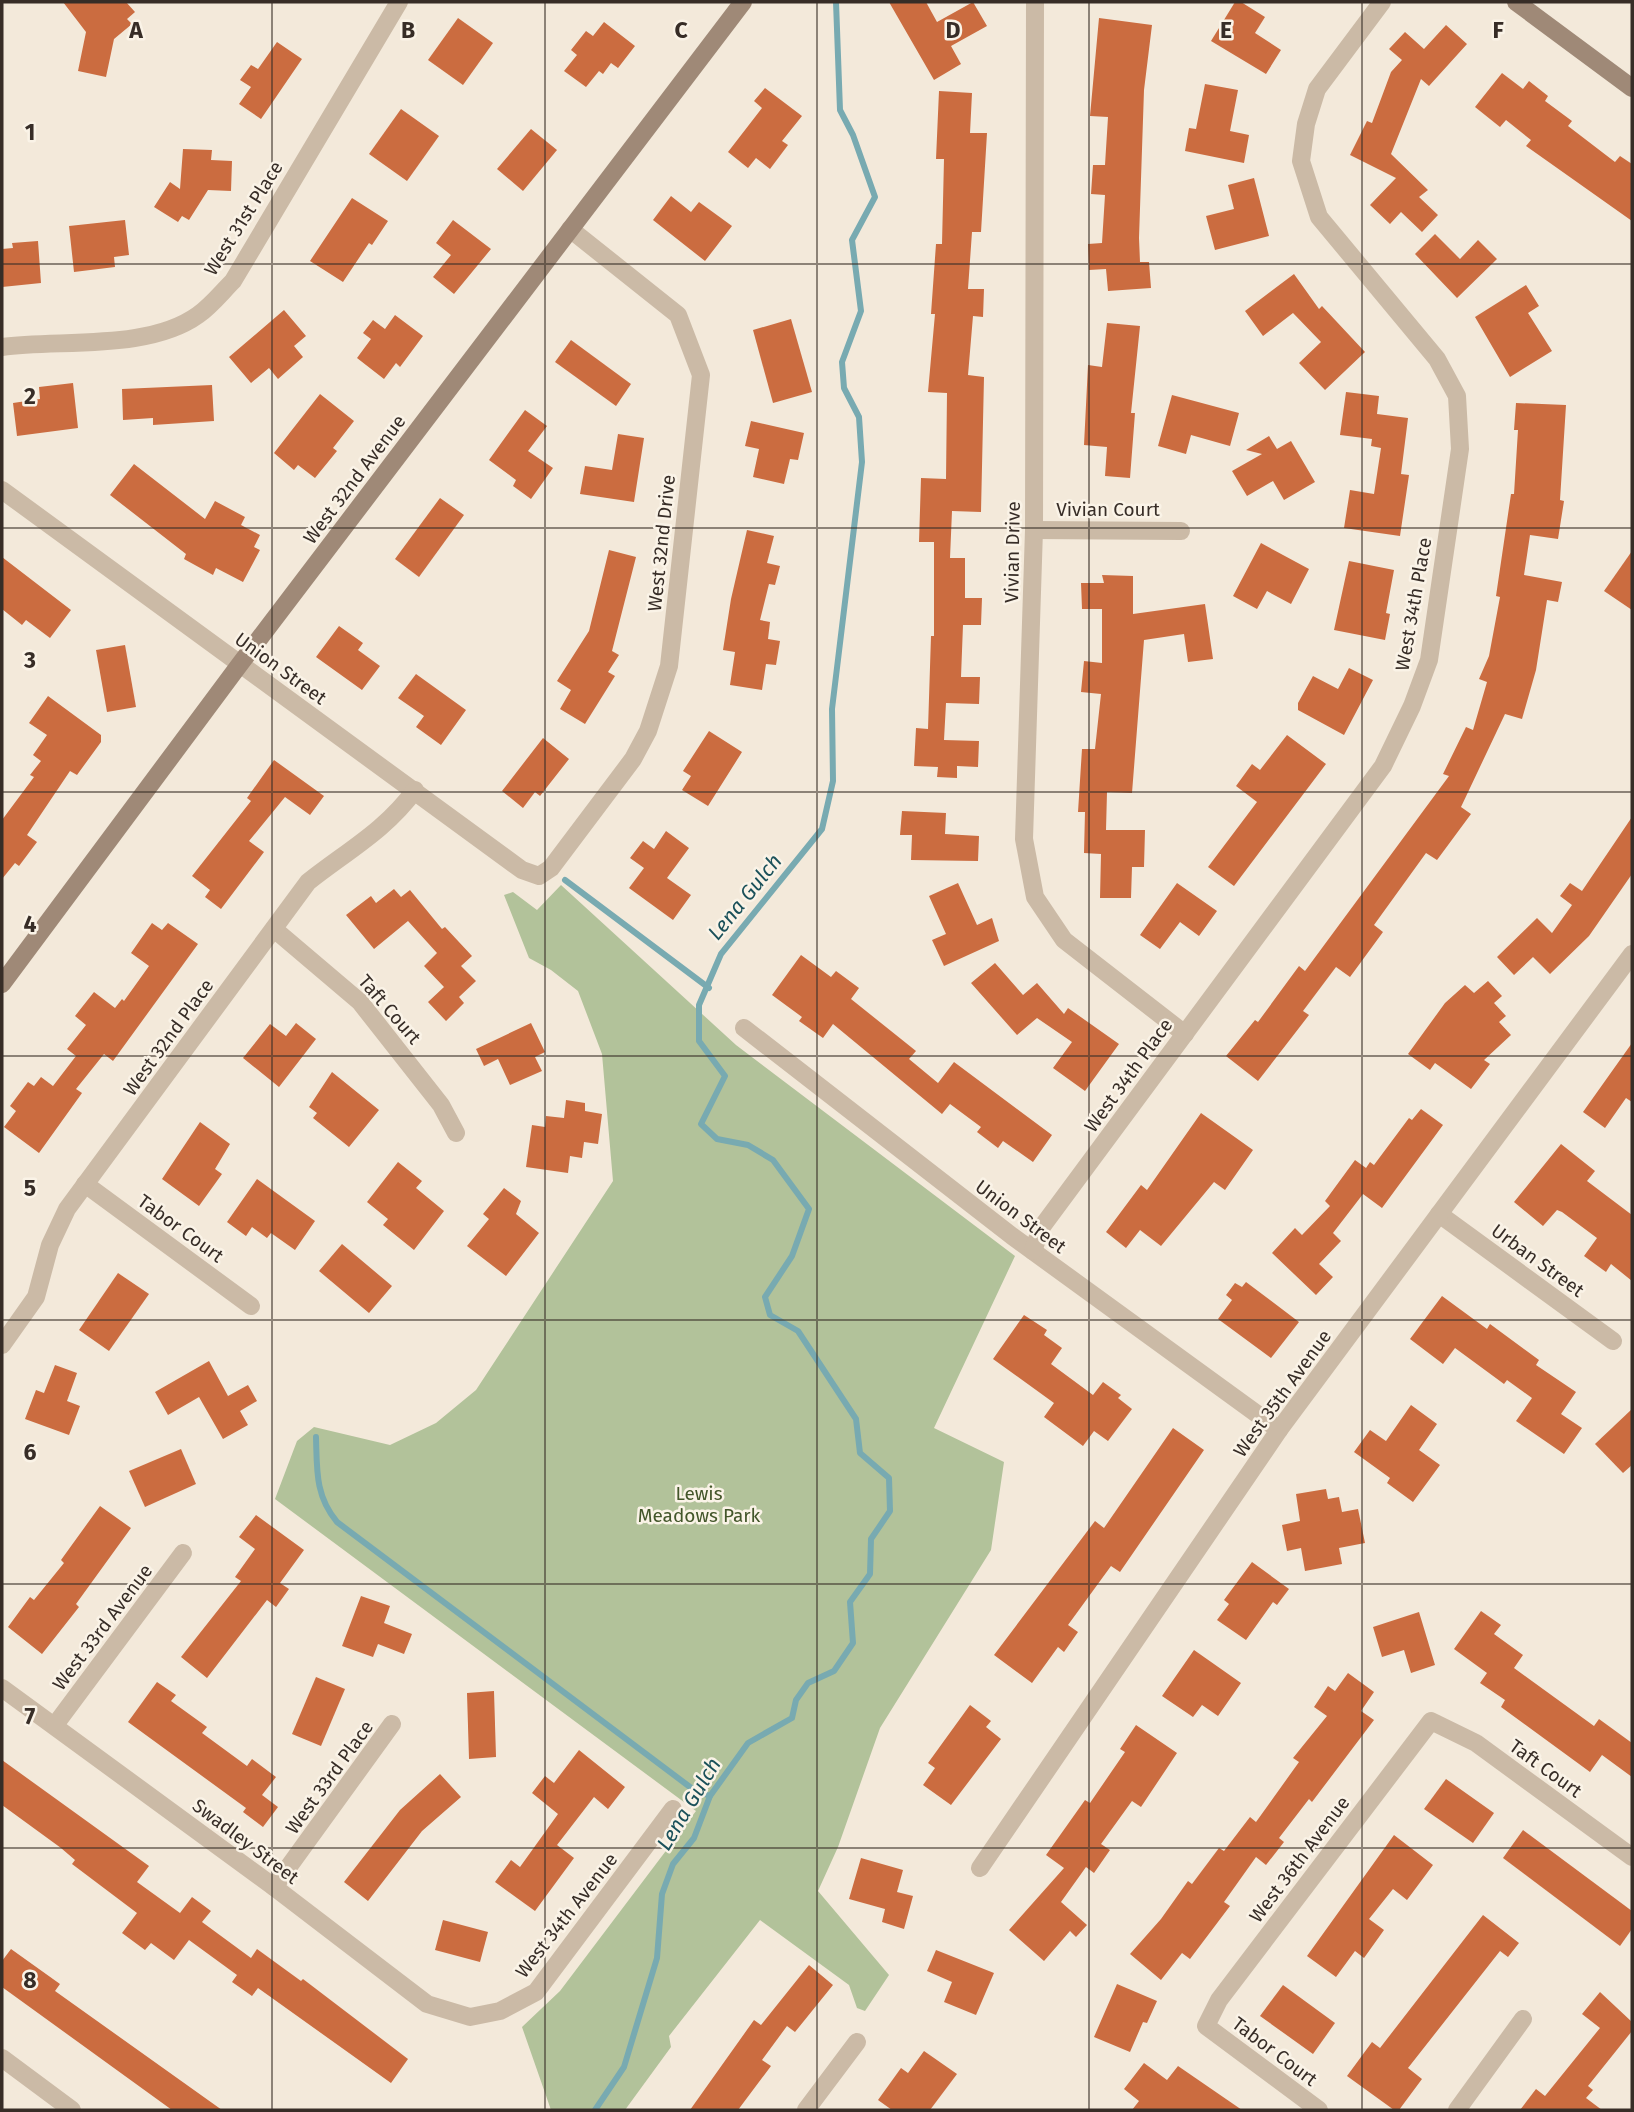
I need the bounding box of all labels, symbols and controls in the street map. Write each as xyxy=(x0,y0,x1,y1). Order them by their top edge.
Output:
text: A xyxy=(128,16,143,44)
text: B xyxy=(401,16,415,44)
text: C xyxy=(674,16,688,44)
text: D xyxy=(946,16,961,44)
text: E xyxy=(1220,16,1232,44)
text: F xyxy=(1492,16,1504,44)
text: 1 xyxy=(25,118,35,146)
street label: West 31st Place xyxy=(199,157,288,280)
text: 2 xyxy=(24,382,36,410)
street label: West 32nd Avenue xyxy=(298,410,411,548)
street label: West 32nd Drive xyxy=(643,474,680,613)
street label: Vivian Court xyxy=(1056,498,1160,521)
street label: Vivian Drive xyxy=(1000,501,1025,603)
street label: West 34th Place xyxy=(1390,536,1437,672)
street label: Union Street xyxy=(230,627,331,709)
text: 3 xyxy=(23,646,36,674)
water label: Lena Gulch xyxy=(702,849,788,945)
text: 4 xyxy=(24,910,37,938)
street label: Taft Court xyxy=(353,970,426,1049)
street label: West 32nd Place xyxy=(118,974,218,1100)
street label: West 34th Place xyxy=(1079,1014,1177,1137)
text: 5 xyxy=(24,1174,36,1202)
street label: Union Street xyxy=(971,1175,1071,1258)
street label: Tabor Court xyxy=(133,1190,228,1267)
street label: Urban Street xyxy=(1487,1219,1589,1302)
street label: West 35th Avenue xyxy=(1229,1325,1336,1461)
text: 6 xyxy=(24,1438,37,1466)
park label: Lewis Meadows Park xyxy=(638,1482,761,1527)
street label: West 33rd Avenue xyxy=(48,1560,157,1695)
text: 7 xyxy=(25,1702,36,1730)
street label: West 33rd Place xyxy=(281,1716,378,1838)
street label: Taft Court xyxy=(1505,1734,1587,1802)
water label: Lena Gulch xyxy=(651,1753,727,1855)
street label: West 36th Avenue xyxy=(1244,1792,1354,1927)
street label: Swadley Street xyxy=(188,1794,303,1889)
street label: West 34th Avenue xyxy=(510,1848,622,1982)
text: 8 xyxy=(23,1966,37,1994)
street label: Tabor Court xyxy=(1228,2012,1322,2091)

